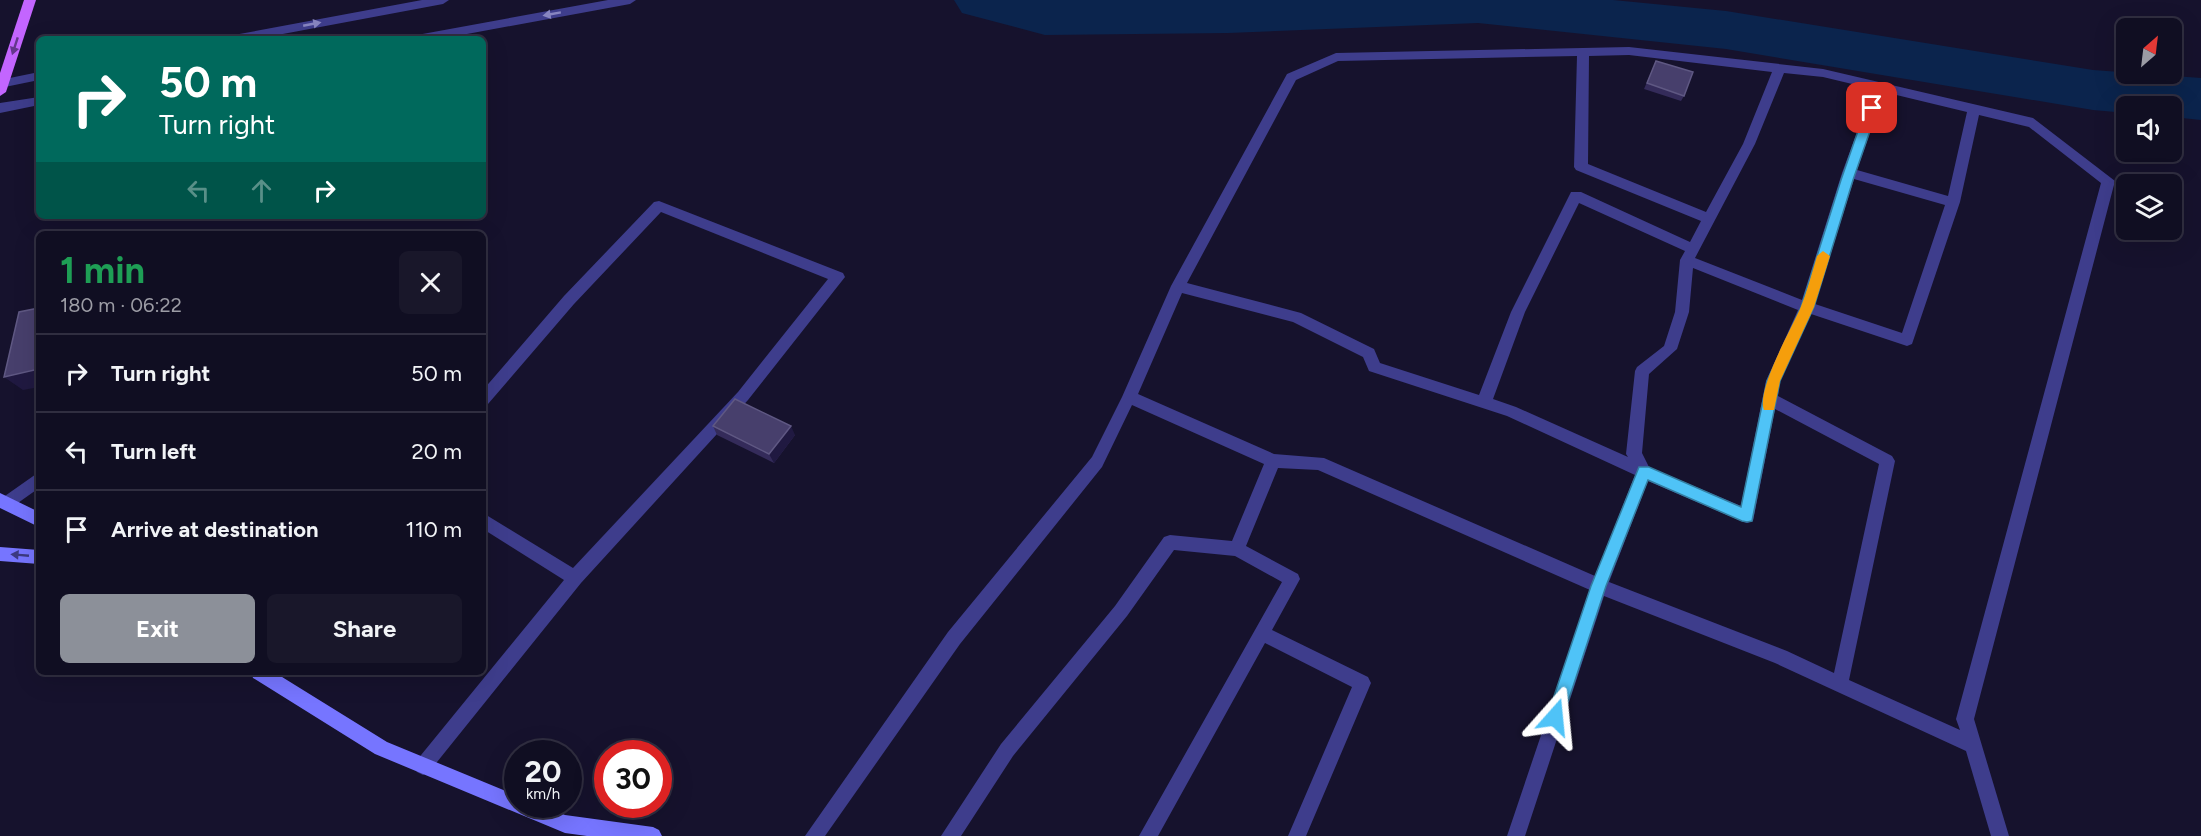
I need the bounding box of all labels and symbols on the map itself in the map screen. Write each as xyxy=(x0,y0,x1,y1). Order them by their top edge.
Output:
one-way arrow xyxy=(543,10,562,19)
north arrow xyxy=(2116,18,2182,84)
one-way arrow xyxy=(303,19,322,28)
one-way arrow xyxy=(9,37,19,55)
pin xyxy=(1846,82,1897,133)
one-way arrow xyxy=(10,551,29,560)
position arrow xyxy=(1523,685,1587,749)
speed limit sign: 30 xyxy=(594,740,672,818)

